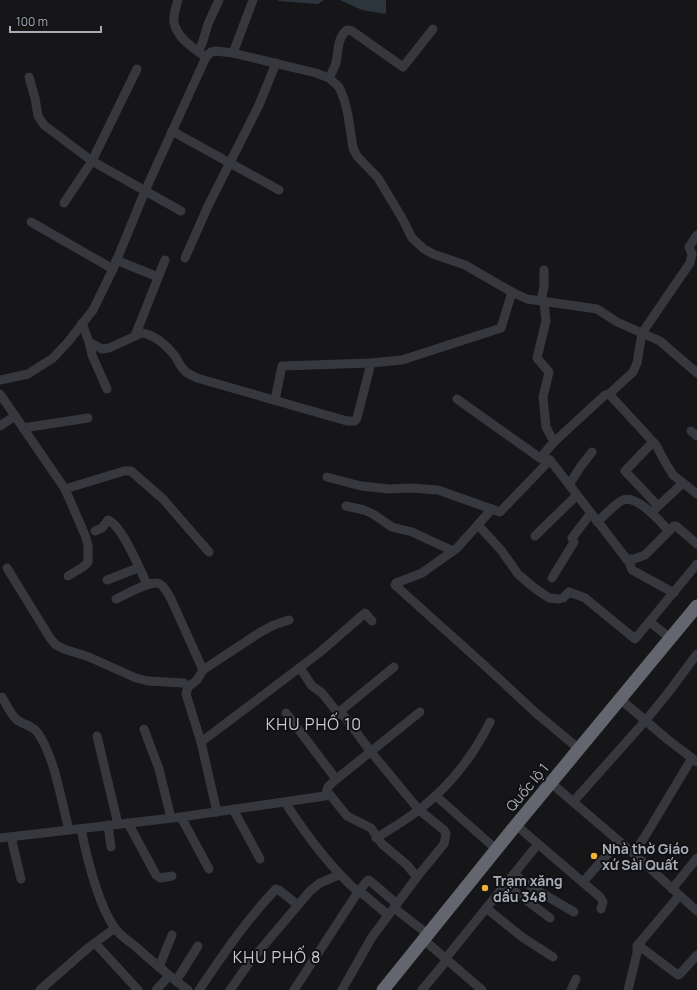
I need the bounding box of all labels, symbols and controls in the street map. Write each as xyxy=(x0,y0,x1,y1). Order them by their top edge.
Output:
scale bar xyxy=(10,8,101,34)
text: 100 m xyxy=(16,13,48,30)
district label: KHU PHỐ 10 xyxy=(266,712,362,735)
street label: Quốc lộ 1 xyxy=(501,759,553,815)
place label: Nhà thờ Giáo xứ Sài Quất xyxy=(602,839,689,874)
marker: Nhà thờ Giáo xứ Sài Quất xyxy=(589,851,599,861)
place label: Trạm xăng dầu 348 xyxy=(493,871,563,906)
marker: Trạm xăng dầu 348 xyxy=(480,883,490,893)
district label: KHU PHỐ 8 xyxy=(233,945,321,968)

